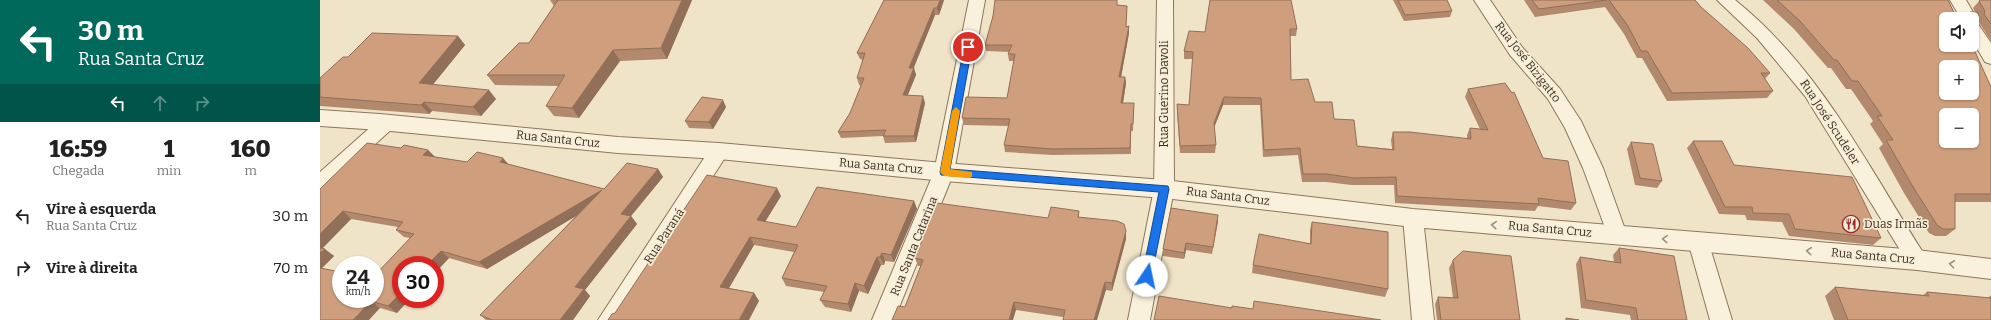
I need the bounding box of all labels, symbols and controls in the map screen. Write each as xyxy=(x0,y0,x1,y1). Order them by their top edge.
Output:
map controls xyxy=(1939,12,1979,148)
button: sound xyxy=(1939,12,1979,52)
text: 30 m xyxy=(78,14,144,47)
icon: left xyxy=(12,16,64,68)
street label: Rua José Bizigatto xyxy=(1492,19,1564,105)
pin xyxy=(951,30,985,64)
icon: arrive xyxy=(957,36,979,58)
street label: Rua Guerino Davoli xyxy=(1157,40,1171,148)
text: Rua Santa Cruz xyxy=(78,48,204,70)
button: + xyxy=(1939,60,1979,100)
street label: Rua José Scudeler xyxy=(1797,77,1863,168)
icon: left xyxy=(107,92,129,114)
icon: ahead xyxy=(149,92,171,114)
icon: right xyxy=(191,92,213,114)
button: − xyxy=(1939,108,1979,148)
street label: Rua Santa Cruz xyxy=(515,128,601,150)
text: 16:59 xyxy=(49,135,107,163)
text: 1 xyxy=(164,135,174,163)
text: 160 xyxy=(231,135,271,163)
street label: Rua Santa Cruz xyxy=(838,155,924,177)
text: Chegada xyxy=(52,163,104,178)
text: min xyxy=(157,163,181,178)
text: m xyxy=(244,163,257,178)
street label: Rua Santa Cruz xyxy=(1185,184,1271,208)
street label: Rua Santa Catarina xyxy=(888,194,941,298)
text: Vire à esquerda xyxy=(46,200,156,218)
icon: left xyxy=(12,205,34,227)
street label: Rua Paraná xyxy=(641,205,687,266)
text: 30 m xyxy=(273,207,308,225)
restaurant icon: Duas Irmãs xyxy=(1841,214,1861,234)
place label: Duas Irmãs xyxy=(1864,217,1928,231)
text: Rua Santa Cruz xyxy=(46,218,137,233)
street label: Rua Santa Cruz xyxy=(1507,218,1593,240)
one-way arrow xyxy=(1491,220,1497,229)
one-way arrow xyxy=(1662,234,1668,243)
street label: Rua Santa Cruz xyxy=(1830,245,1916,267)
one-way arrow xyxy=(1806,246,1812,255)
position arrow xyxy=(1126,255,1168,297)
speed limit sign: 30 xyxy=(392,256,444,308)
icon: right xyxy=(12,257,34,279)
text: Vire à direita xyxy=(46,259,138,277)
text: 70 m xyxy=(274,259,308,277)
one-way arrow xyxy=(1949,260,1955,269)
text: 24 xyxy=(346,265,370,289)
text: km/h xyxy=(346,286,370,298)

